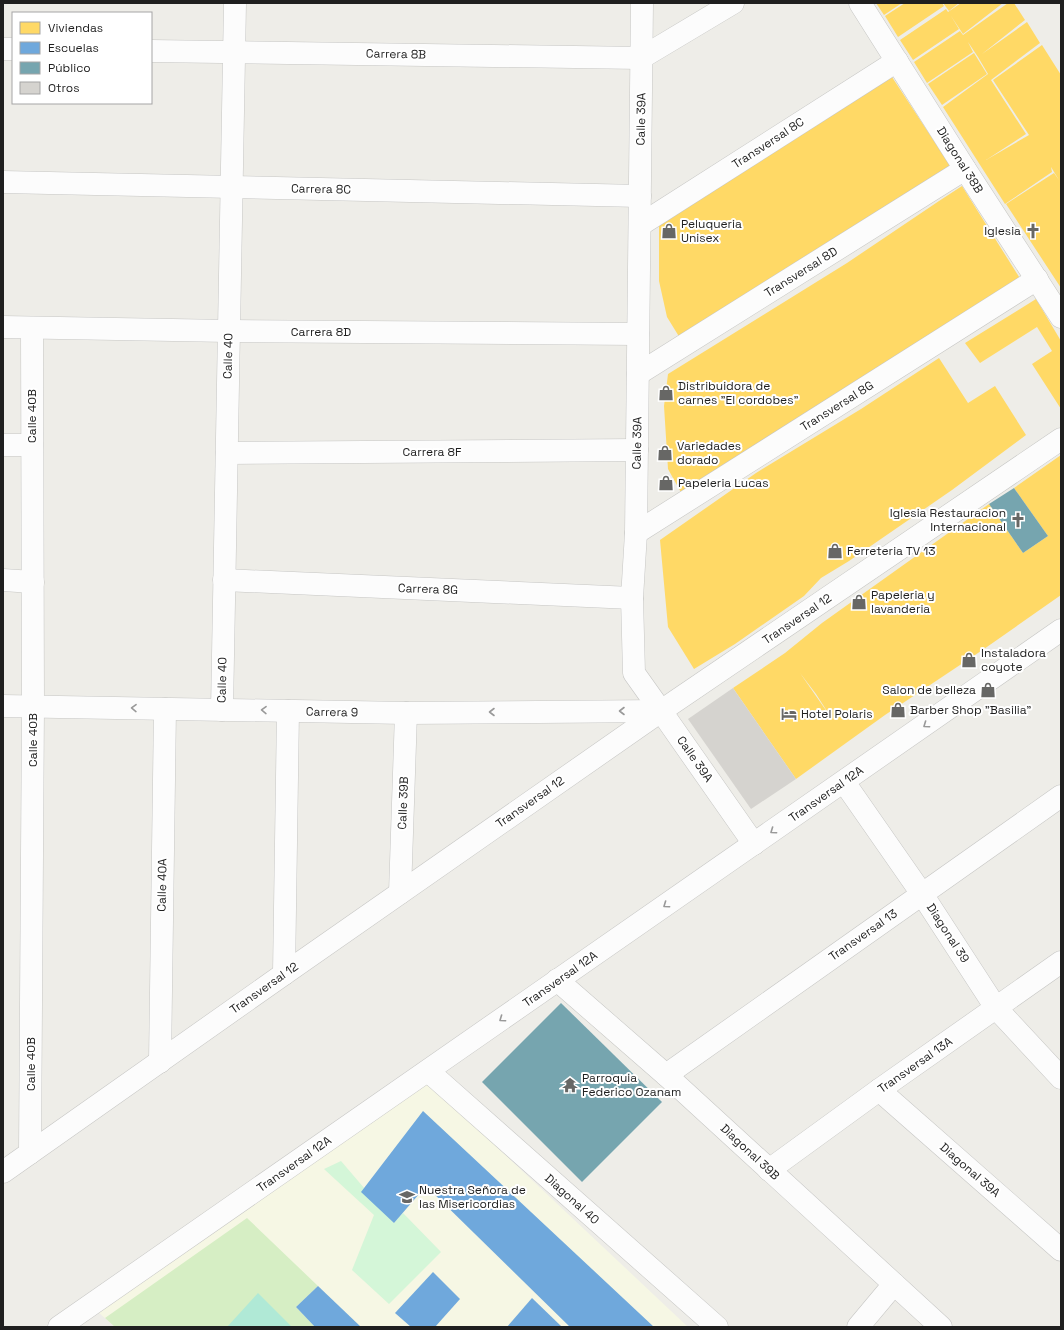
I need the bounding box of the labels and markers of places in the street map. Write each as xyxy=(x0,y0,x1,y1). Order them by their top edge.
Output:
place label: Peluqueria Unisex xyxy=(681,216,742,246)
shop icon: Peluqueria Unisex xyxy=(660,222,678,240)
church icon: Iglesia xyxy=(1024,222,1042,240)
place label: Iglesia xyxy=(984,223,1021,239)
place label: Distribuidora de carnes "El cordobes" xyxy=(678,378,799,408)
shop icon: Distribuidora de carnes "El cordobes" xyxy=(657,384,675,402)
place label: Variedades dorado xyxy=(677,438,741,468)
shop icon: Variedades dorado xyxy=(656,444,674,462)
shop icon: Papeleria Lucas xyxy=(657,474,675,492)
place label: Papeleria Lucas xyxy=(678,475,769,491)
place label: Iglesia Restauracion Internacional xyxy=(890,505,1006,535)
church icon: Iglesia Restauracion Internacional xyxy=(1009,511,1027,529)
shop icon: Ferreteria TV 13 xyxy=(826,542,844,560)
place label: Ferreteria TV 13 xyxy=(847,543,935,559)
place label: Papeleria y lavanderia xyxy=(871,587,935,617)
shop icon: Papeleria y lavanderia xyxy=(850,593,868,611)
place label: Instaladora coyote xyxy=(981,645,1046,675)
shop icon: Instaladora coyote xyxy=(960,651,978,669)
shop icon: Salon de belleza xyxy=(979,681,997,699)
place label: Salon de belleza xyxy=(882,682,976,698)
shop icon: Barber Shop "Basilia" xyxy=(889,701,907,719)
place label: Barber Shop "Basilia" xyxy=(910,702,1031,718)
hotel icon: Hotel Polaris xyxy=(780,705,798,723)
place label: Hotel Polaris xyxy=(801,706,873,722)
place label: Parroquia Federico Ozanam xyxy=(582,1070,681,1100)
temple icon: Parroquia Federico Ozanam xyxy=(561,1076,579,1094)
place label: Nuestra Señora de las Misericordias xyxy=(419,1182,526,1212)
school or university icon: Nuestra Señora de las Misericordias xyxy=(398,1188,416,1206)

